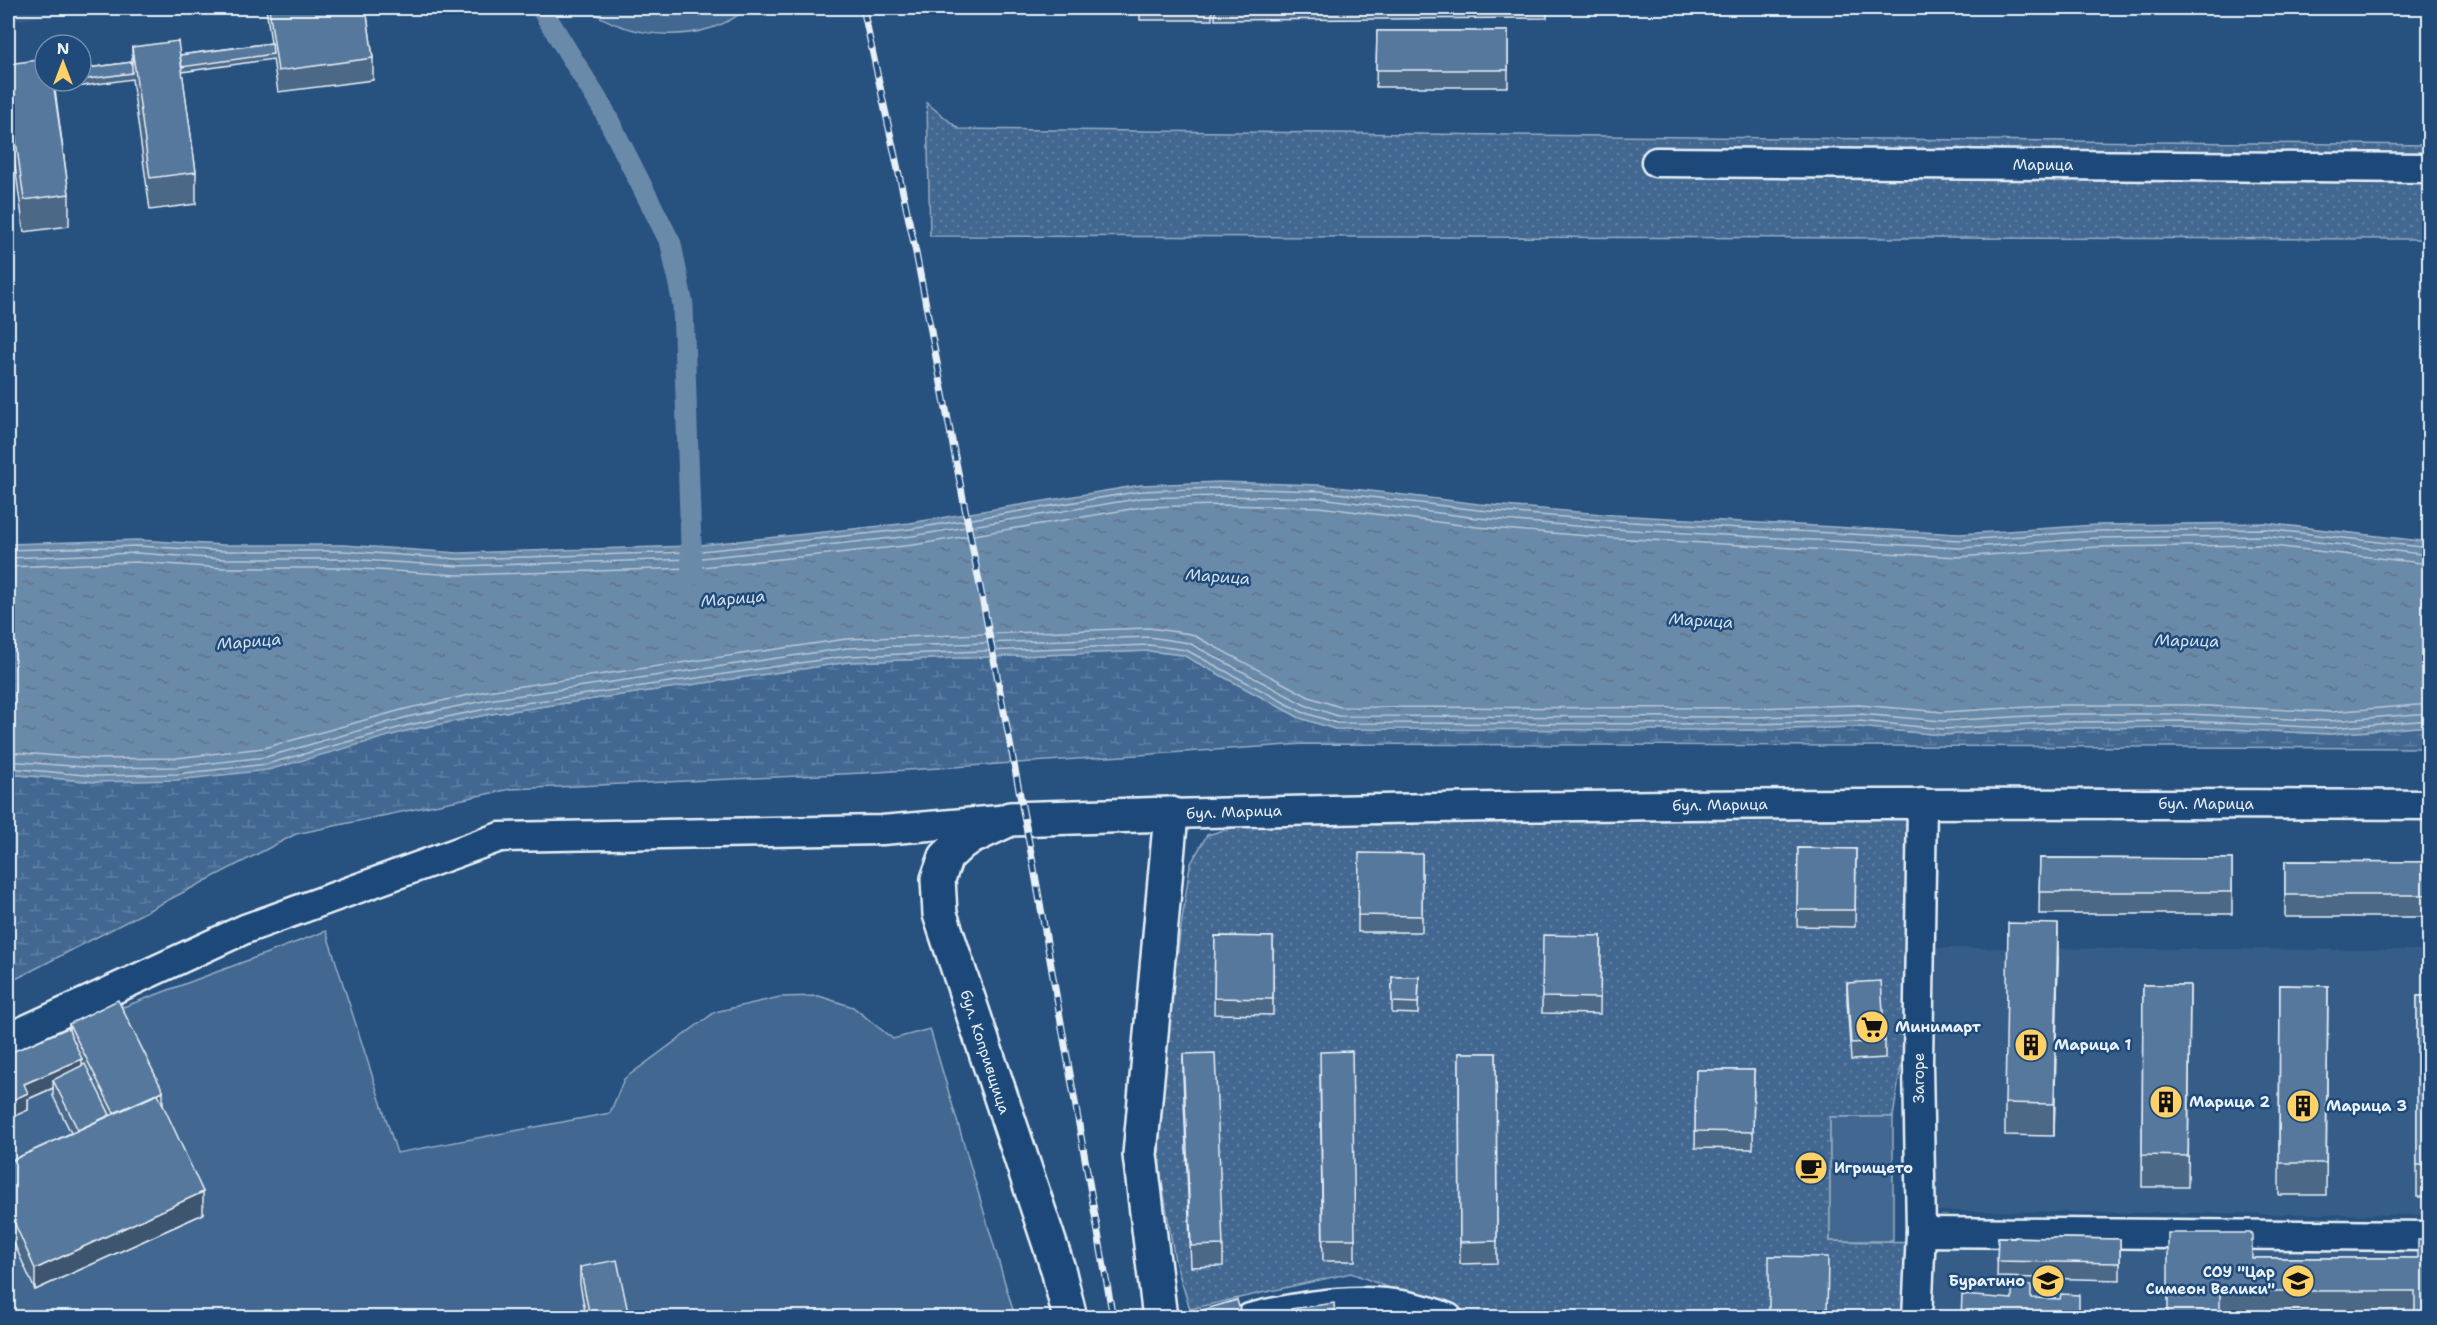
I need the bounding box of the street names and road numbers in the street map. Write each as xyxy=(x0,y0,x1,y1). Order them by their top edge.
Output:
street label: Марица xyxy=(2013,155,2074,175)
street label: бул. Марица xyxy=(1672,794,1769,816)
street label: бул. Марица xyxy=(2158,794,2255,814)
street label: бул. Марица xyxy=(1186,800,1283,824)
street label: бул. Копривщица xyxy=(955,987,1015,1117)
street label: Загоре xyxy=(1909,1053,1929,1103)

